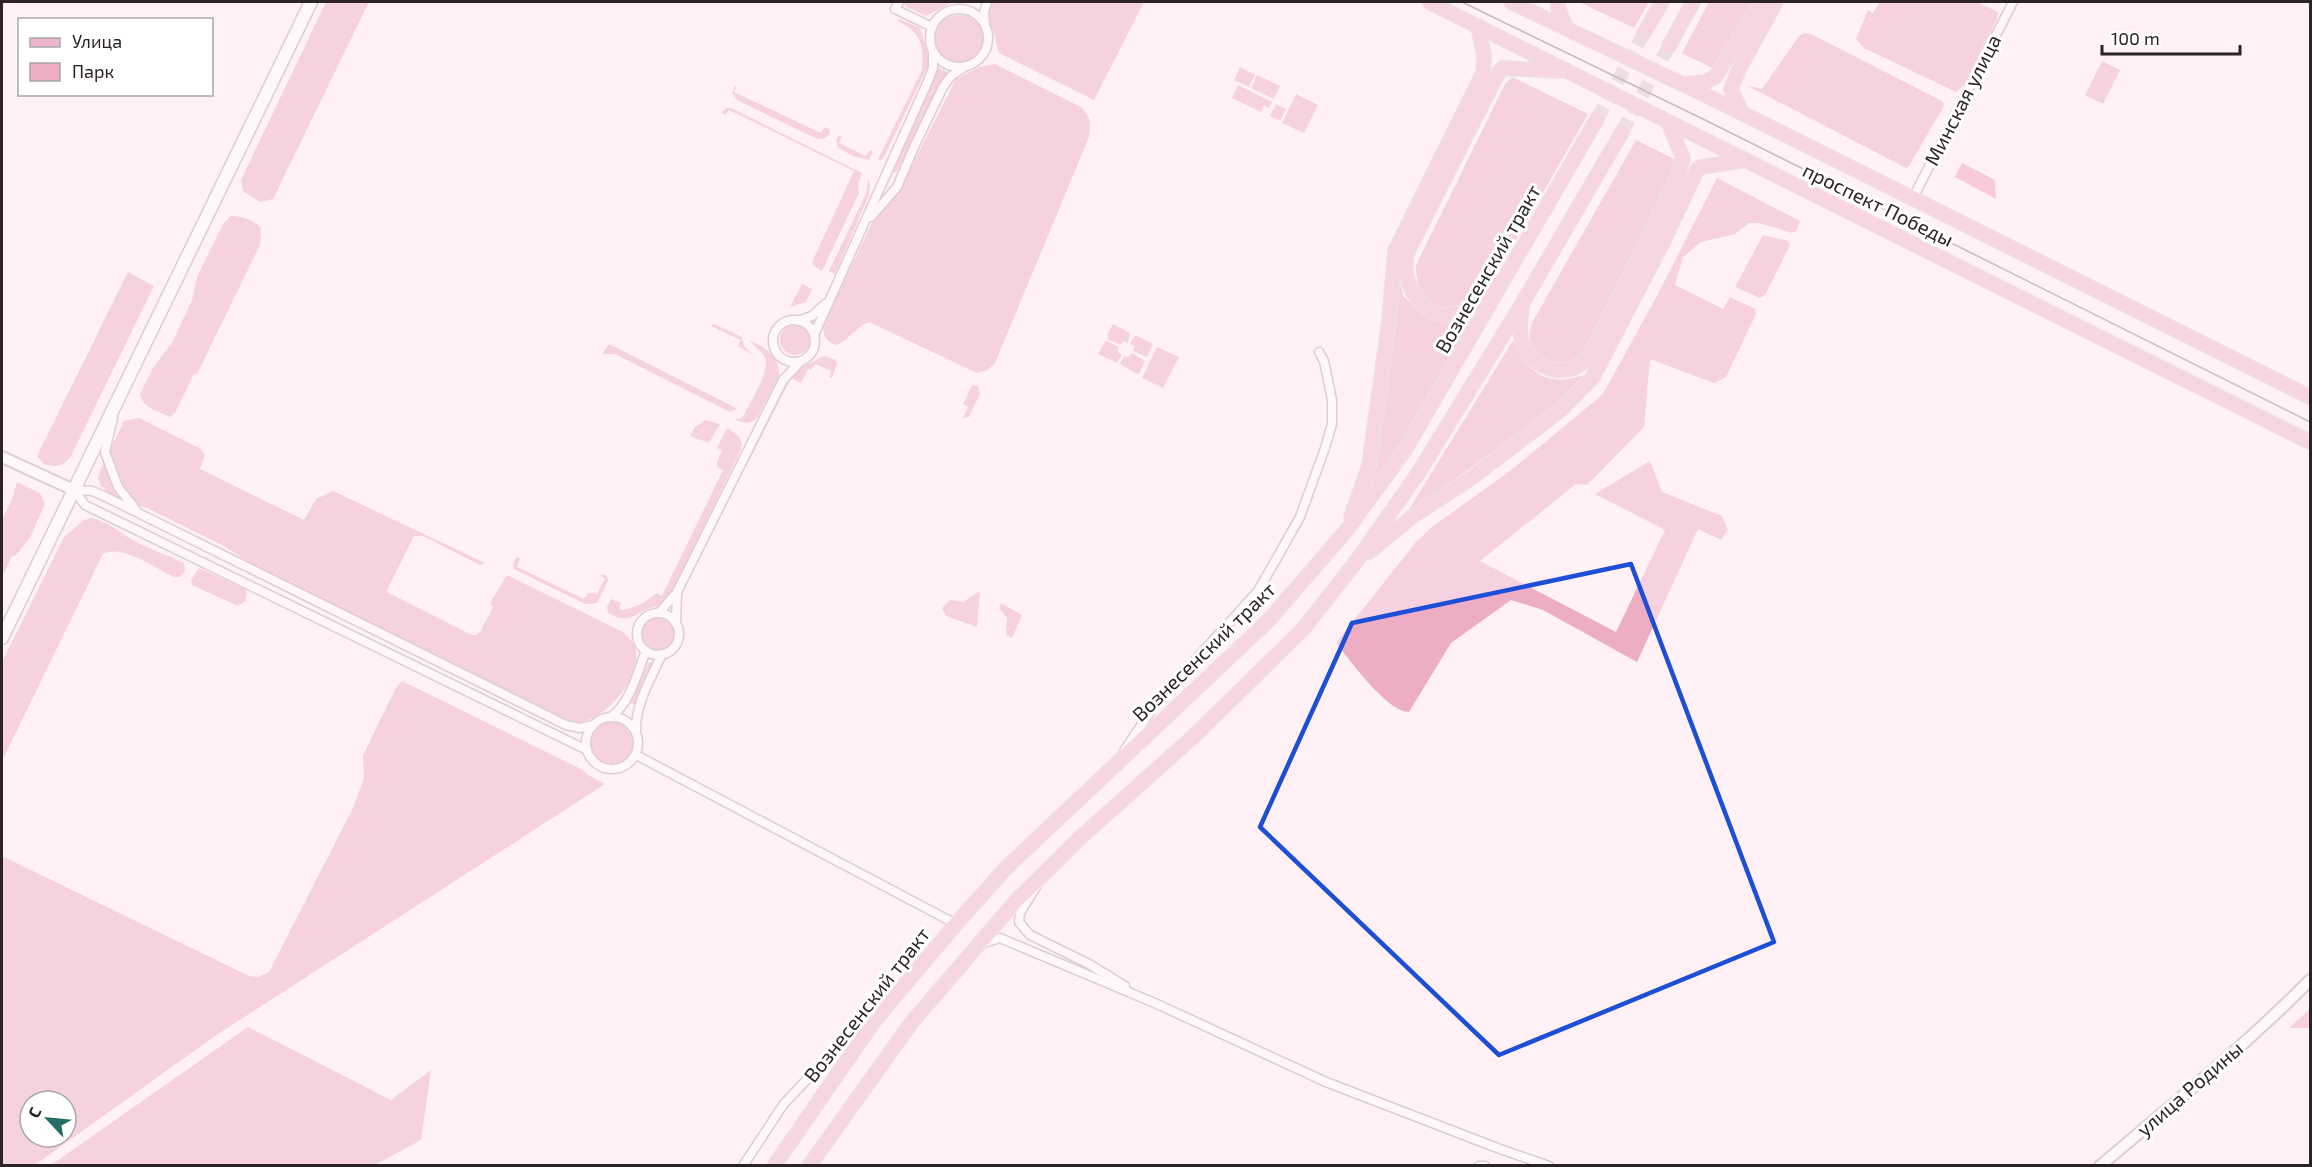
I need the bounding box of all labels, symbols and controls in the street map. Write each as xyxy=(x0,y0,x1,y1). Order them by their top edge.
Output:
legend xyxy=(18,18,213,96)
scale bar xyxy=(2102,18,2240,56)
text: 100 m xyxy=(2111,27,2160,49)
text: Улица xyxy=(72,30,122,52)
street label: Минская улица xyxy=(1919,30,2006,169)
text: Парк xyxy=(72,60,114,82)
street label: проспект Победы xyxy=(1799,157,1958,251)
street label: Вознесенский тракт xyxy=(1429,180,1545,357)
street label: Вознесенский тракт xyxy=(1127,577,1280,726)
street label: Вознесенский тракт xyxy=(798,922,934,1087)
street label: улица Родины xyxy=(2131,1036,2248,1142)
north arrow xyxy=(18,1089,78,1149)
text: С xyxy=(23,1104,45,1121)

